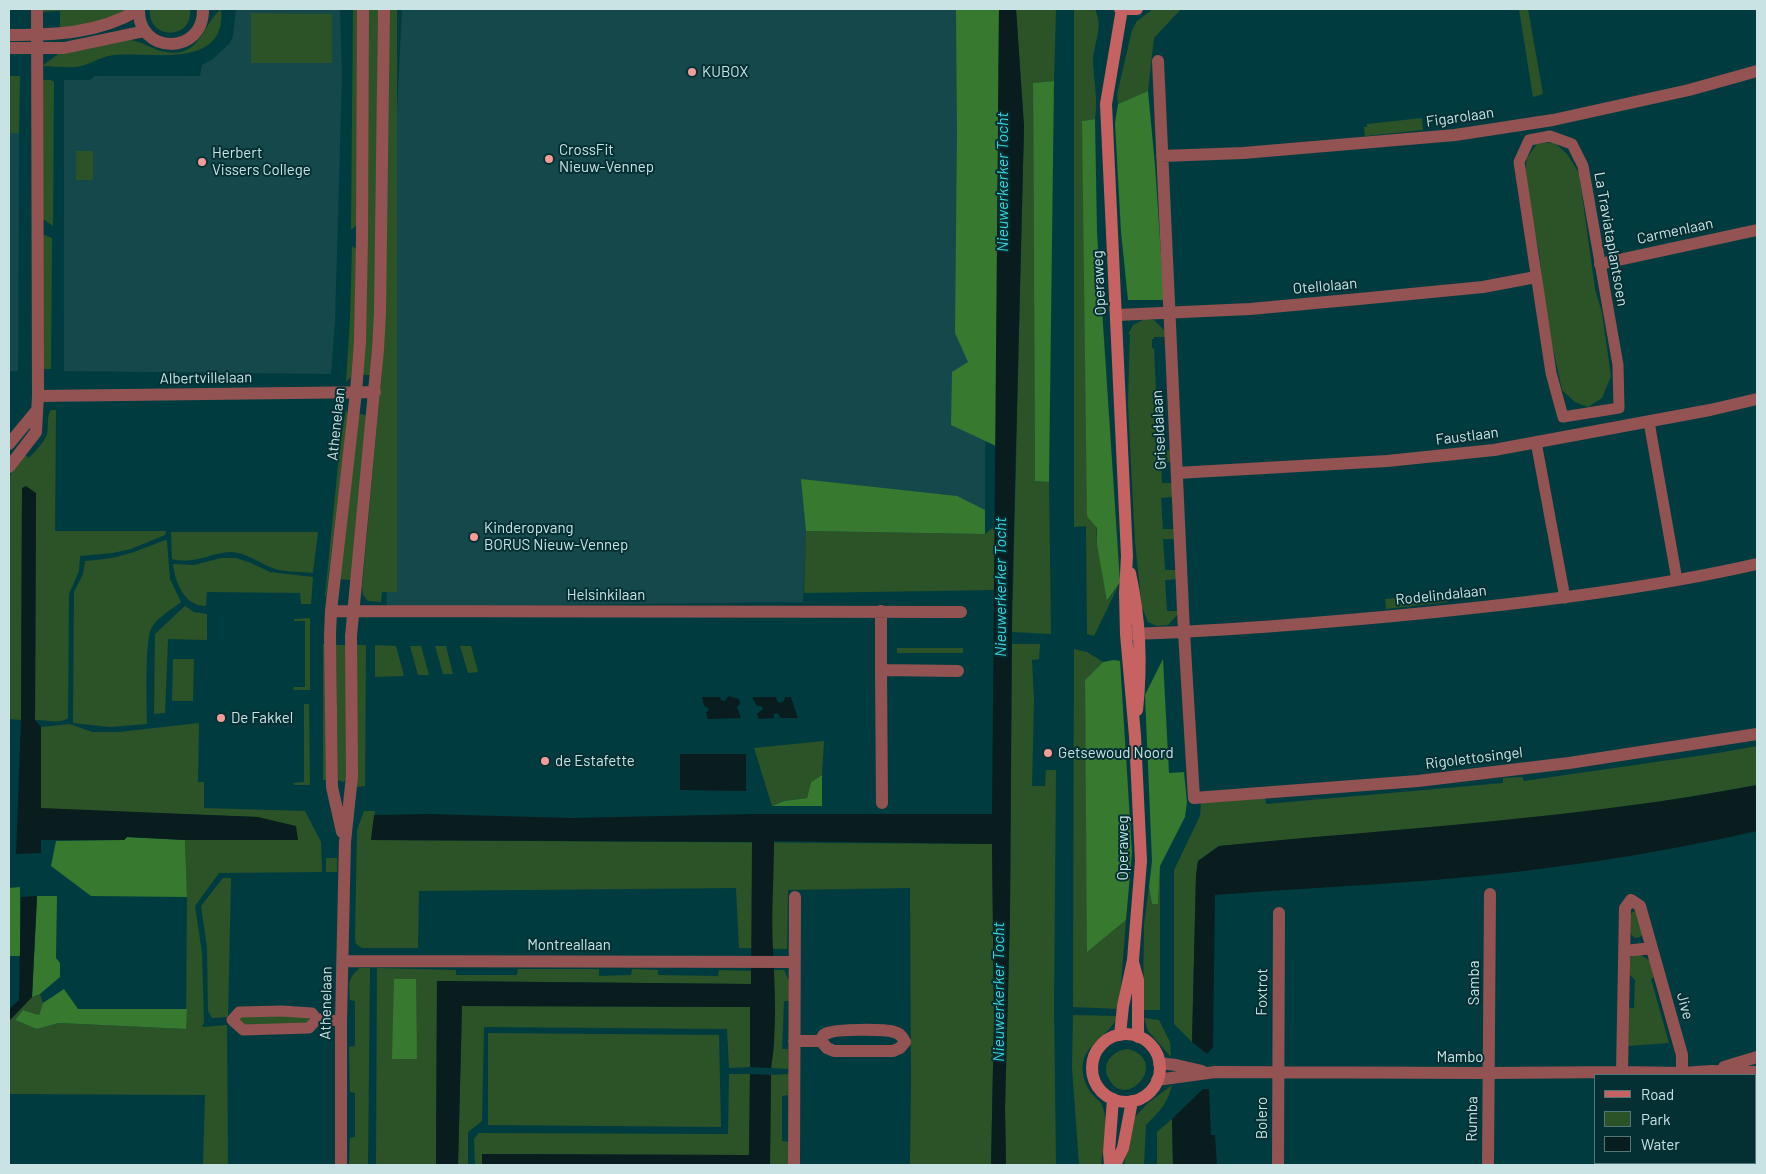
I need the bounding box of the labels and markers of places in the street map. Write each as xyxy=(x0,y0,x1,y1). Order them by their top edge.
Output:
place label: KUBOX xyxy=(702,63,748,81)
marker: KUBOX xyxy=(686,66,698,78)
place label: CrossFit Nieuw-Vennep xyxy=(559,141,654,176)
place label: Herbert Vissers College xyxy=(212,144,311,179)
marker: CrossFit Nieuw-Vennep xyxy=(543,153,555,165)
marker: Herbert Vissers College xyxy=(196,156,208,168)
place label: Kinderopvang BORUS Nieuw-Vennep xyxy=(484,519,628,554)
marker: Kinderopvang BORUS Nieuw-Vennep xyxy=(468,531,480,543)
place label: De Fakkel xyxy=(231,709,293,727)
marker: De Fakkel xyxy=(215,712,227,724)
place label: Getsewoud Noord xyxy=(1058,744,1174,762)
marker: Getsewoud Noord xyxy=(1042,747,1054,759)
place label: de Estafette xyxy=(555,752,635,770)
marker: de Estafette xyxy=(539,755,551,767)

